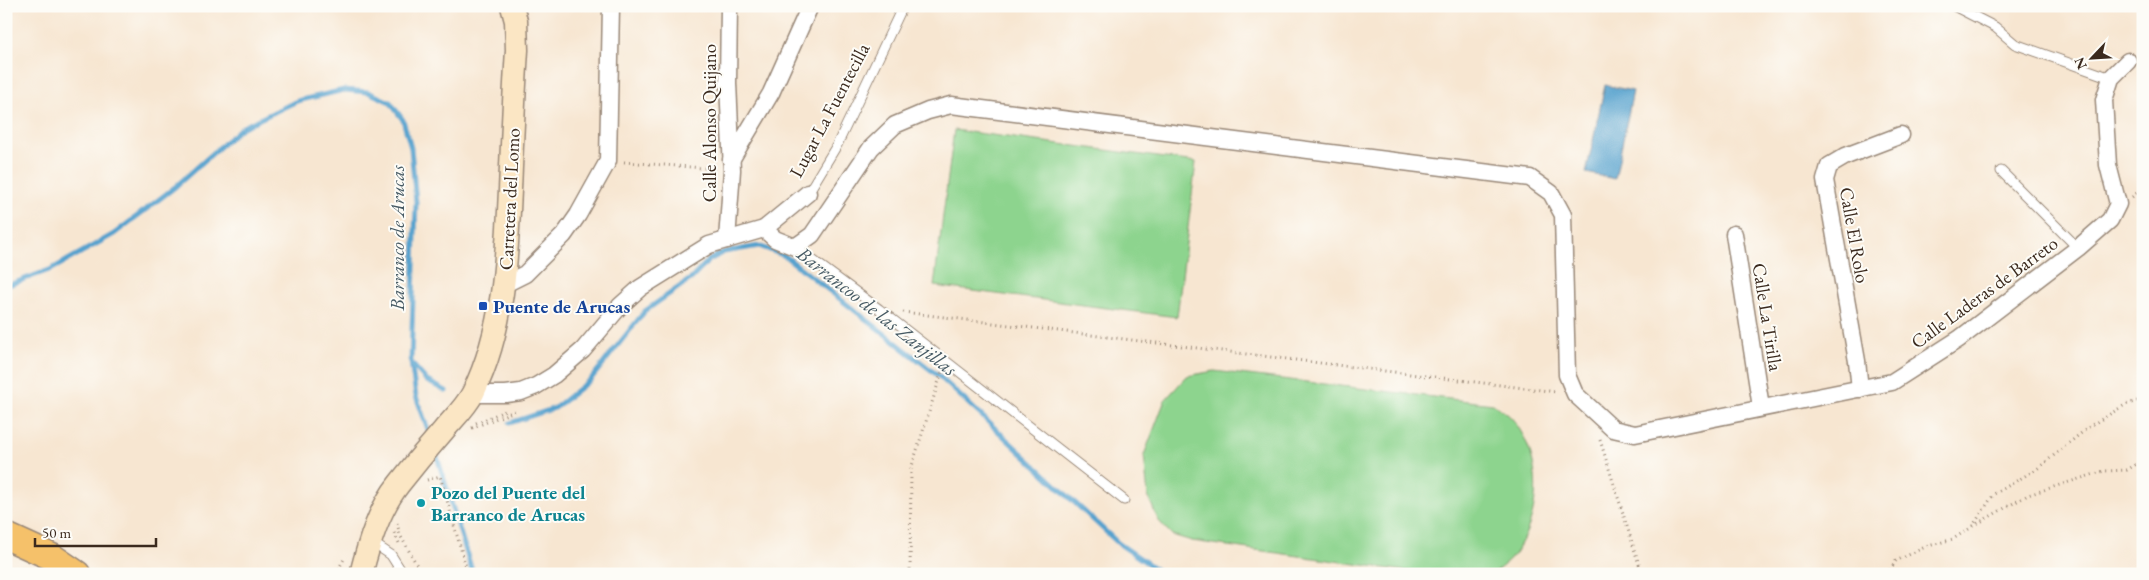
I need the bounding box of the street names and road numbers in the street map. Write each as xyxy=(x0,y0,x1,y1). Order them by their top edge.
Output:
street label: Lugar La Fuentecilla xyxy=(783,38,876,182)
street label: Calle Alonso Quijano xyxy=(697,44,722,202)
street label: Carretera del Lomo xyxy=(493,127,526,271)
street label: Calle El Rolo xyxy=(1834,185,1875,285)
street label: Calle Laderas de Barreto xyxy=(1906,231,2063,354)
street label: Calle La Tirilla xyxy=(1747,261,1788,373)

